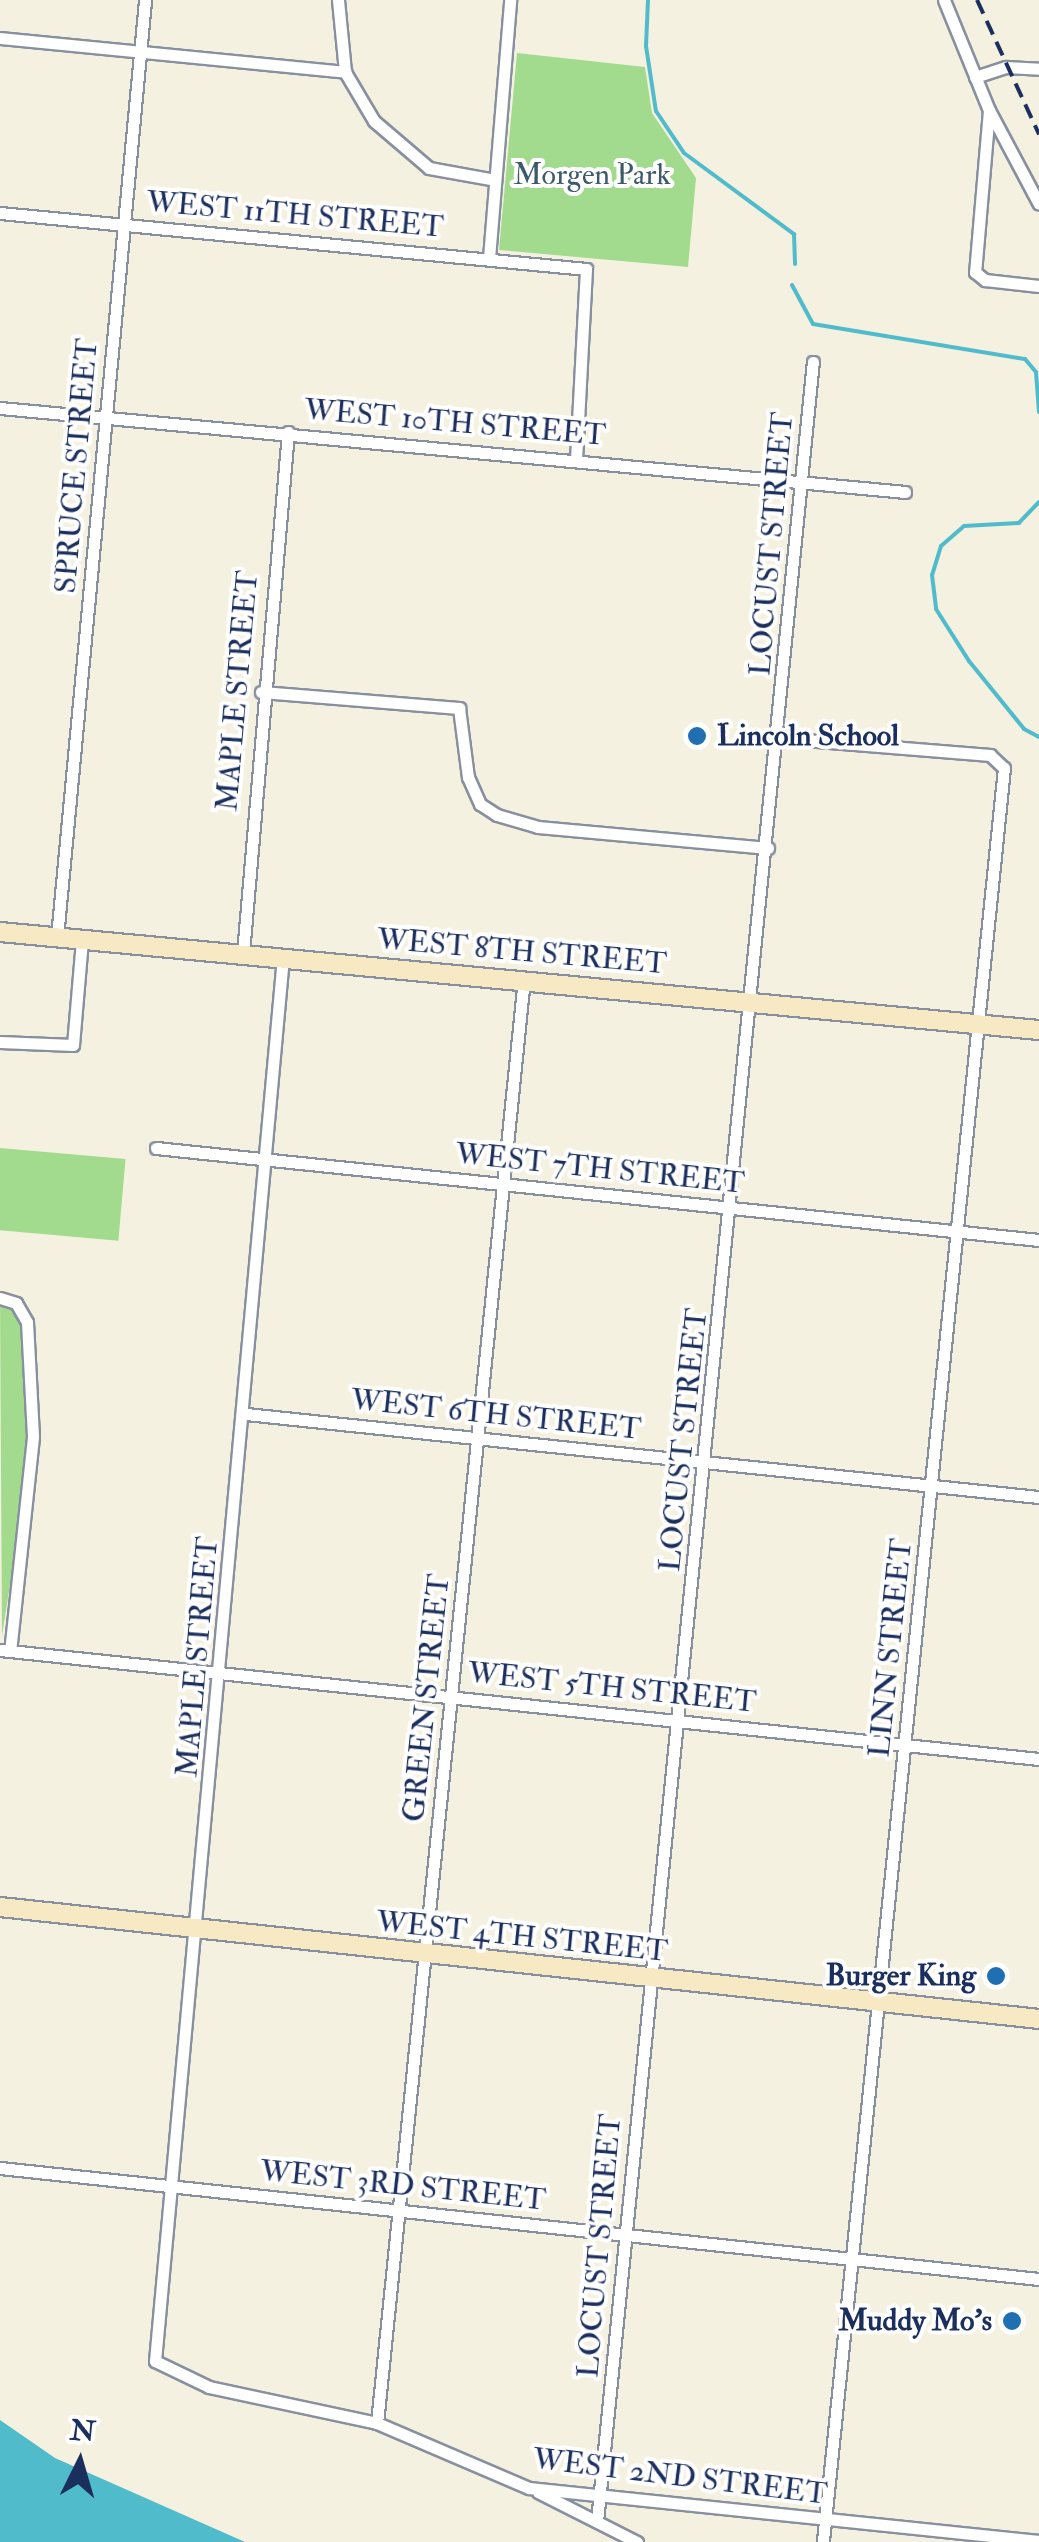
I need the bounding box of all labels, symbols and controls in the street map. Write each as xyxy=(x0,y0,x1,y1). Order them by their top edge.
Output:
park label: Morgen Park xyxy=(513,157,671,193)
street label: WEST 11TH STREET xyxy=(145,184,445,246)
street label: SPRUCE STREET xyxy=(48,337,106,595)
street label: WEST 10TH STREET xyxy=(303,392,607,454)
street label: LOCUST STREET xyxy=(743,411,801,677)
street label: MAPLE STREET xyxy=(210,569,266,813)
place label: Lincoln School xyxy=(717,718,899,754)
marker: Lincoln School xyxy=(686,725,708,747)
street label: WEST 8TH STREET xyxy=(376,921,668,983)
street label: WEST 7TH STREET xyxy=(454,1136,746,1202)
street label: LOCUST STREET xyxy=(652,1307,716,1573)
street label: WEST 6TH STREET xyxy=(349,1382,643,1448)
street label: MAPLE STREET xyxy=(170,1535,226,1779)
street label: LINN STREET xyxy=(862,1537,920,1759)
street label: GREEN STREET xyxy=(396,1572,458,1824)
street label: WEST 5TH STREET xyxy=(466,1655,758,1721)
street label: WEST 4TH STREET xyxy=(375,1904,669,1970)
place label: Burger King xyxy=(826,1958,976,1994)
marker: Burger King xyxy=(985,1965,1007,1987)
street label: LOCUST STREET xyxy=(571,2113,629,2379)
street label: WEST 3RD STREET xyxy=(258,2153,548,2219)
place label: Muddy Mo's xyxy=(839,2303,992,2339)
marker: Muddy Mo's xyxy=(1001,2310,1023,2332)
north arrow xyxy=(30,2412,130,2512)
text: N xyxy=(69,2413,97,2450)
street label: WEST 2ND STREET xyxy=(531,2441,829,2513)

